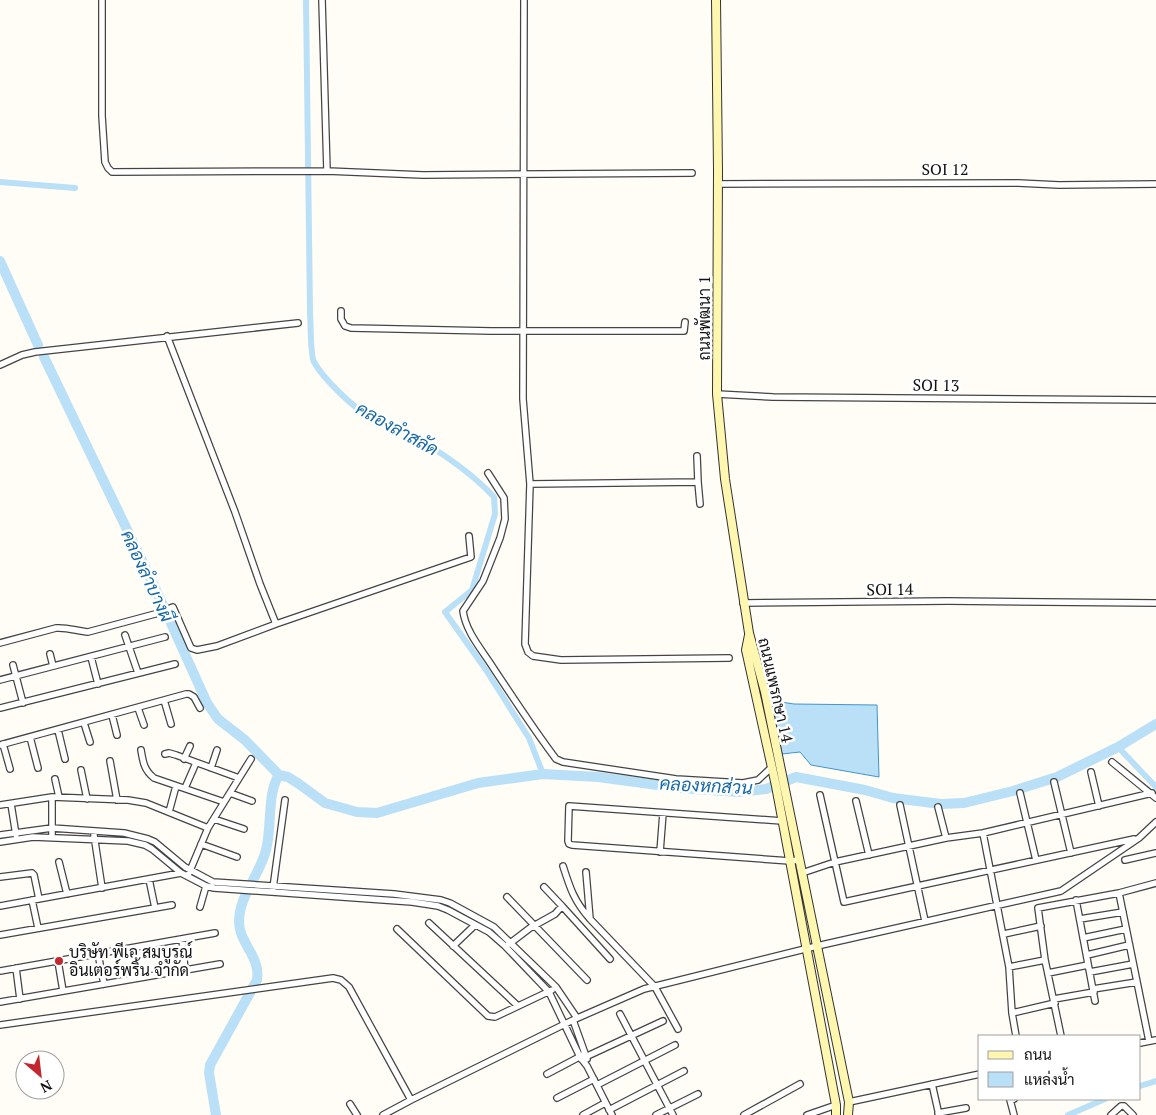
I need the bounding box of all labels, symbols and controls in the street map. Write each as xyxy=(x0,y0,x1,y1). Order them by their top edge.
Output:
street label: SOI 12 xyxy=(922,158,969,180)
street label: ถนนพัฒนา 1 xyxy=(693,276,715,360)
street label: SOI 13 xyxy=(912,374,960,396)
water label: คลองลำสลัด xyxy=(352,396,443,461)
water label: คลองลำบางผี xyxy=(116,526,180,626)
street label: SOI 14 xyxy=(866,578,914,600)
street label: ถนนแพรกษา 14 xyxy=(753,635,799,745)
water label: คลองหกส่วน xyxy=(659,771,754,799)
place label: บริษัท พีเอ สมบูรณ์ อินเตอร์พริ้น จำกัด xyxy=(69,940,193,981)
marker: บริษัท พีเอ สมบูรณ์ อินเตอร์พริ้น จำกัด xyxy=(53,955,65,967)
legend xyxy=(978,1035,1141,1100)
text: ถนน xyxy=(1024,1044,1052,1064)
north arrow xyxy=(15,1050,65,1100)
text: แหล่งน้ำ xyxy=(1024,1067,1075,1089)
text: N xyxy=(37,1076,55,1098)

